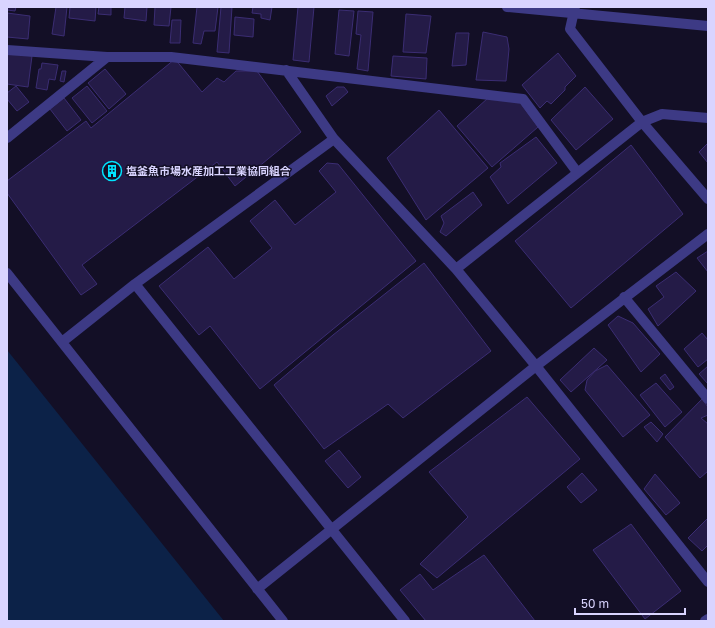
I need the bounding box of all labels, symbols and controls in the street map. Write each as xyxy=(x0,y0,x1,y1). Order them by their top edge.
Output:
building icon: 塩釜魚市場水産加工工業協同組合 xyxy=(101,160,123,182)
place label: 塩釜魚市場水産加工工業協同組合 xyxy=(126,164,291,177)
scale bar xyxy=(575,590,685,616)
text: 50 m xyxy=(581,596,609,611)

